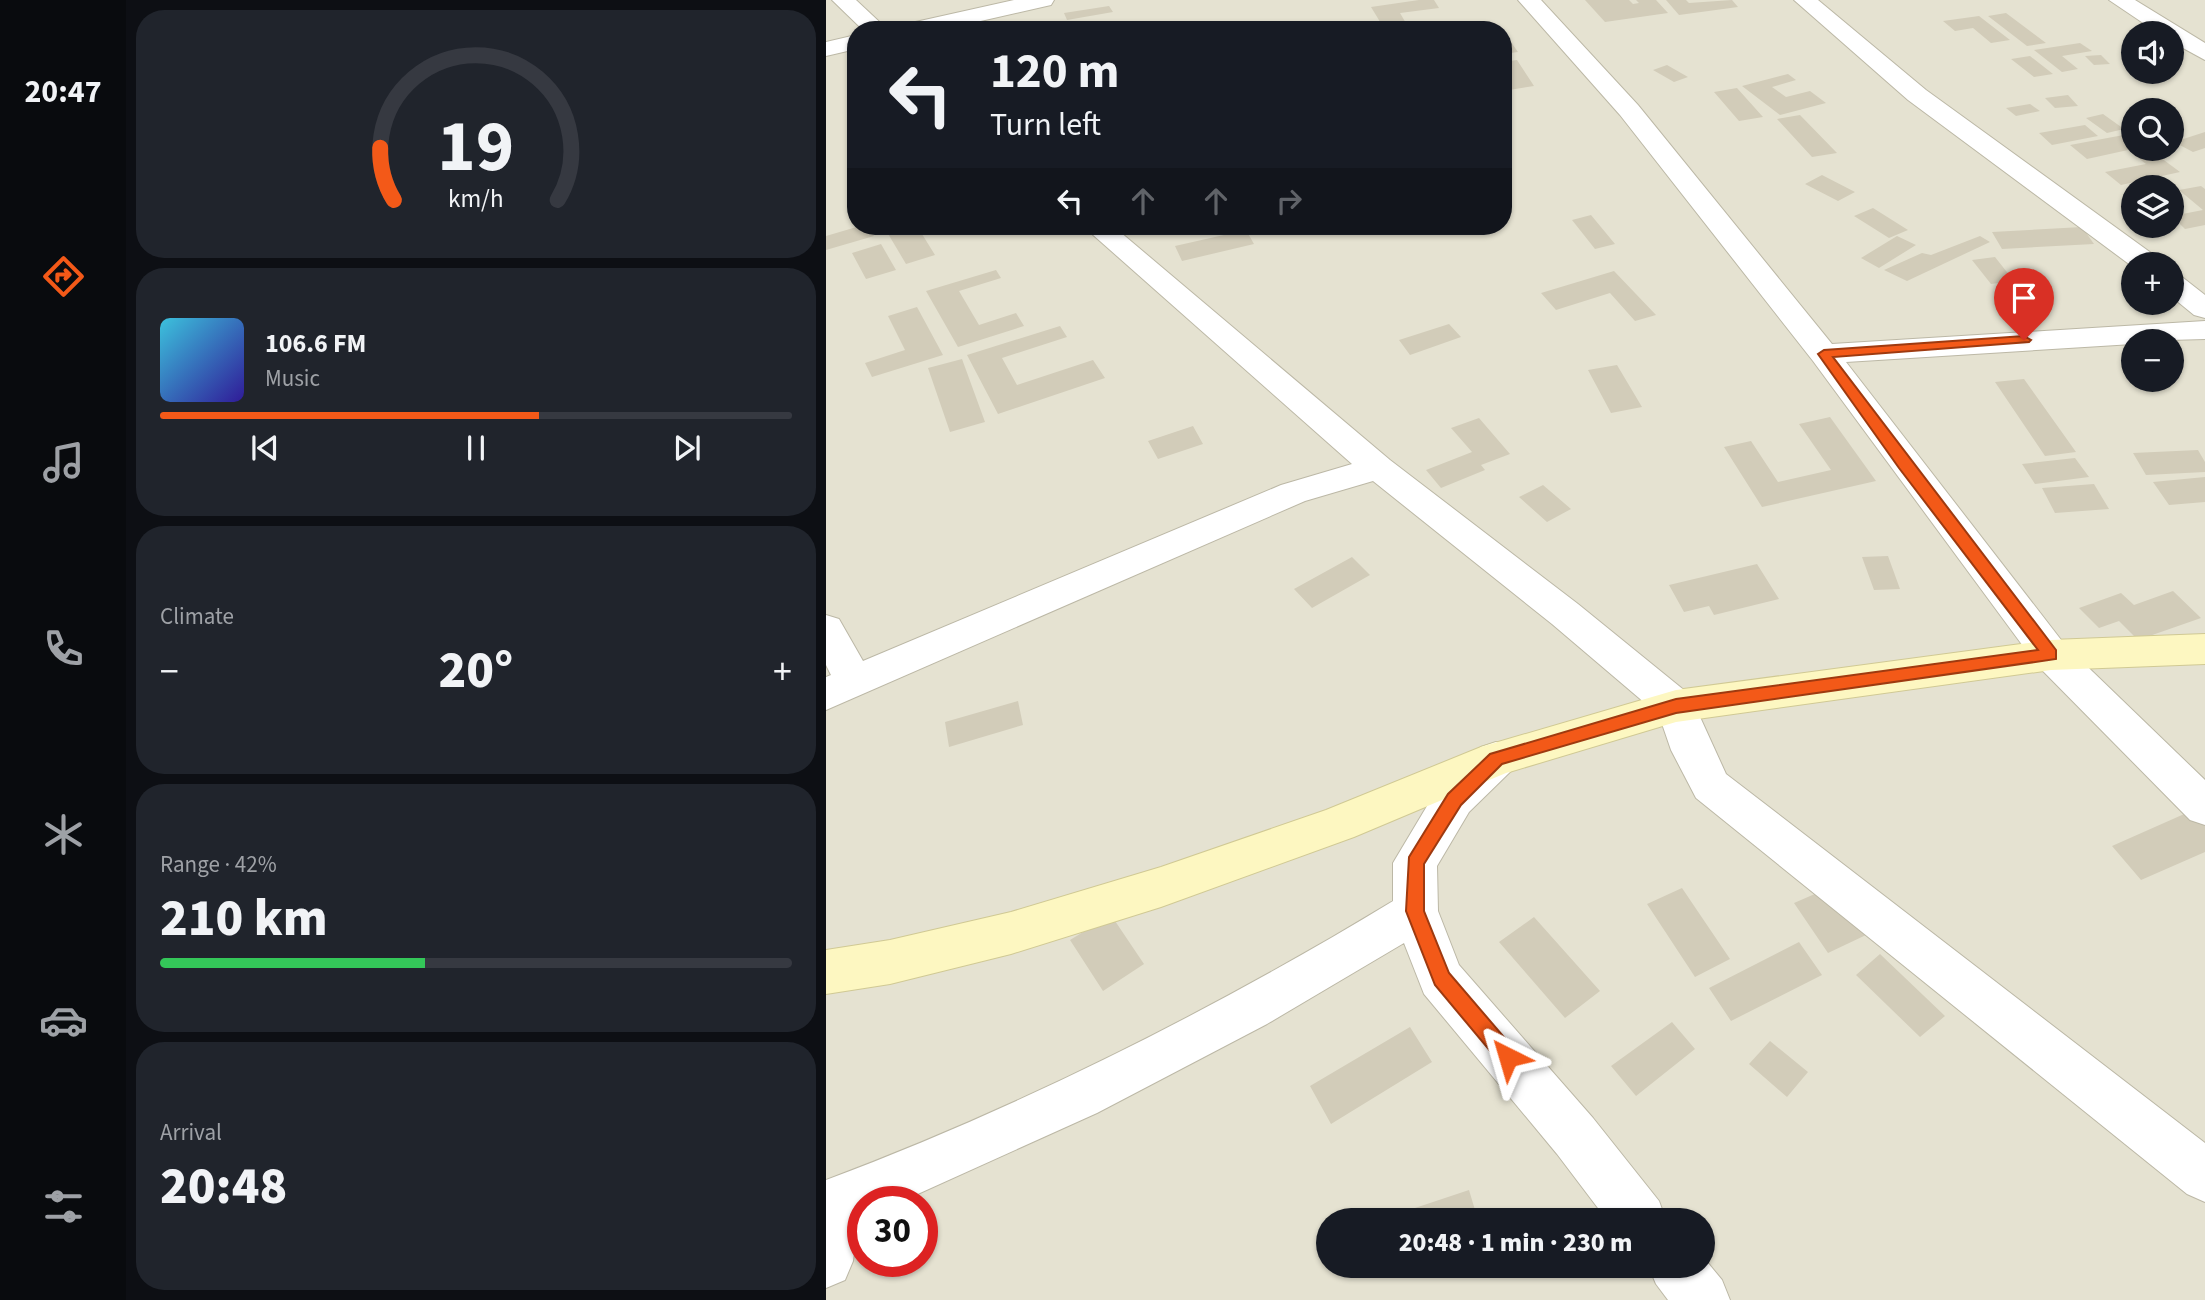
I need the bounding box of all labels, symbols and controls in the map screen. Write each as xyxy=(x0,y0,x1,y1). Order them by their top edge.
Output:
map controls xyxy=(2121,21,2184,392)
button: sound xyxy=(2121,21,2184,84)
text: 120 m xyxy=(990,37,1119,107)
icon: left xyxy=(875,49,966,140)
text: 20:47 xyxy=(24,69,102,115)
text: 19 xyxy=(438,95,514,199)
button: search xyxy=(2121,98,2184,161)
text: Turn left xyxy=(990,102,1101,148)
button: layers xyxy=(2121,175,2184,238)
text: km/h xyxy=(448,181,504,217)
icon: left xyxy=(1051,182,1089,220)
icon: ahead xyxy=(1124,182,1162,220)
icon: ahead xyxy=(1197,182,1235,220)
icon: right xyxy=(1270,182,1308,220)
icon: directions xyxy=(39,252,88,301)
button: + xyxy=(2121,252,2184,315)
pin xyxy=(1994,268,2054,340)
icon: arrive xyxy=(2005,279,2043,317)
text: 106.6 FM xyxy=(265,325,366,362)
button: − xyxy=(2121,329,2184,392)
text: Music xyxy=(265,362,320,395)
icon: previous xyxy=(246,429,284,467)
icon: pause xyxy=(457,429,495,467)
icon: next xyxy=(668,429,706,467)
icon: music xyxy=(39,438,88,487)
text: Climate xyxy=(160,600,234,633)
icon: phone xyxy=(39,624,88,673)
text: 20° xyxy=(439,634,513,708)
text: − xyxy=(160,645,179,699)
text: + xyxy=(773,645,792,699)
icon: climate xyxy=(39,810,88,859)
text: Range · 42% xyxy=(160,848,277,881)
text: 210 km xyxy=(160,882,328,956)
icon: car xyxy=(39,996,88,1045)
position arrow xyxy=(1471,1020,1545,1094)
text: Arrival xyxy=(160,1116,222,1149)
text: 20:48 xyxy=(160,1150,287,1224)
icon: filters xyxy=(39,1182,88,1231)
speed limit sign: 30 xyxy=(847,1186,938,1277)
text: 20:48 · 1 min · 230 m xyxy=(1399,1224,1632,1261)

